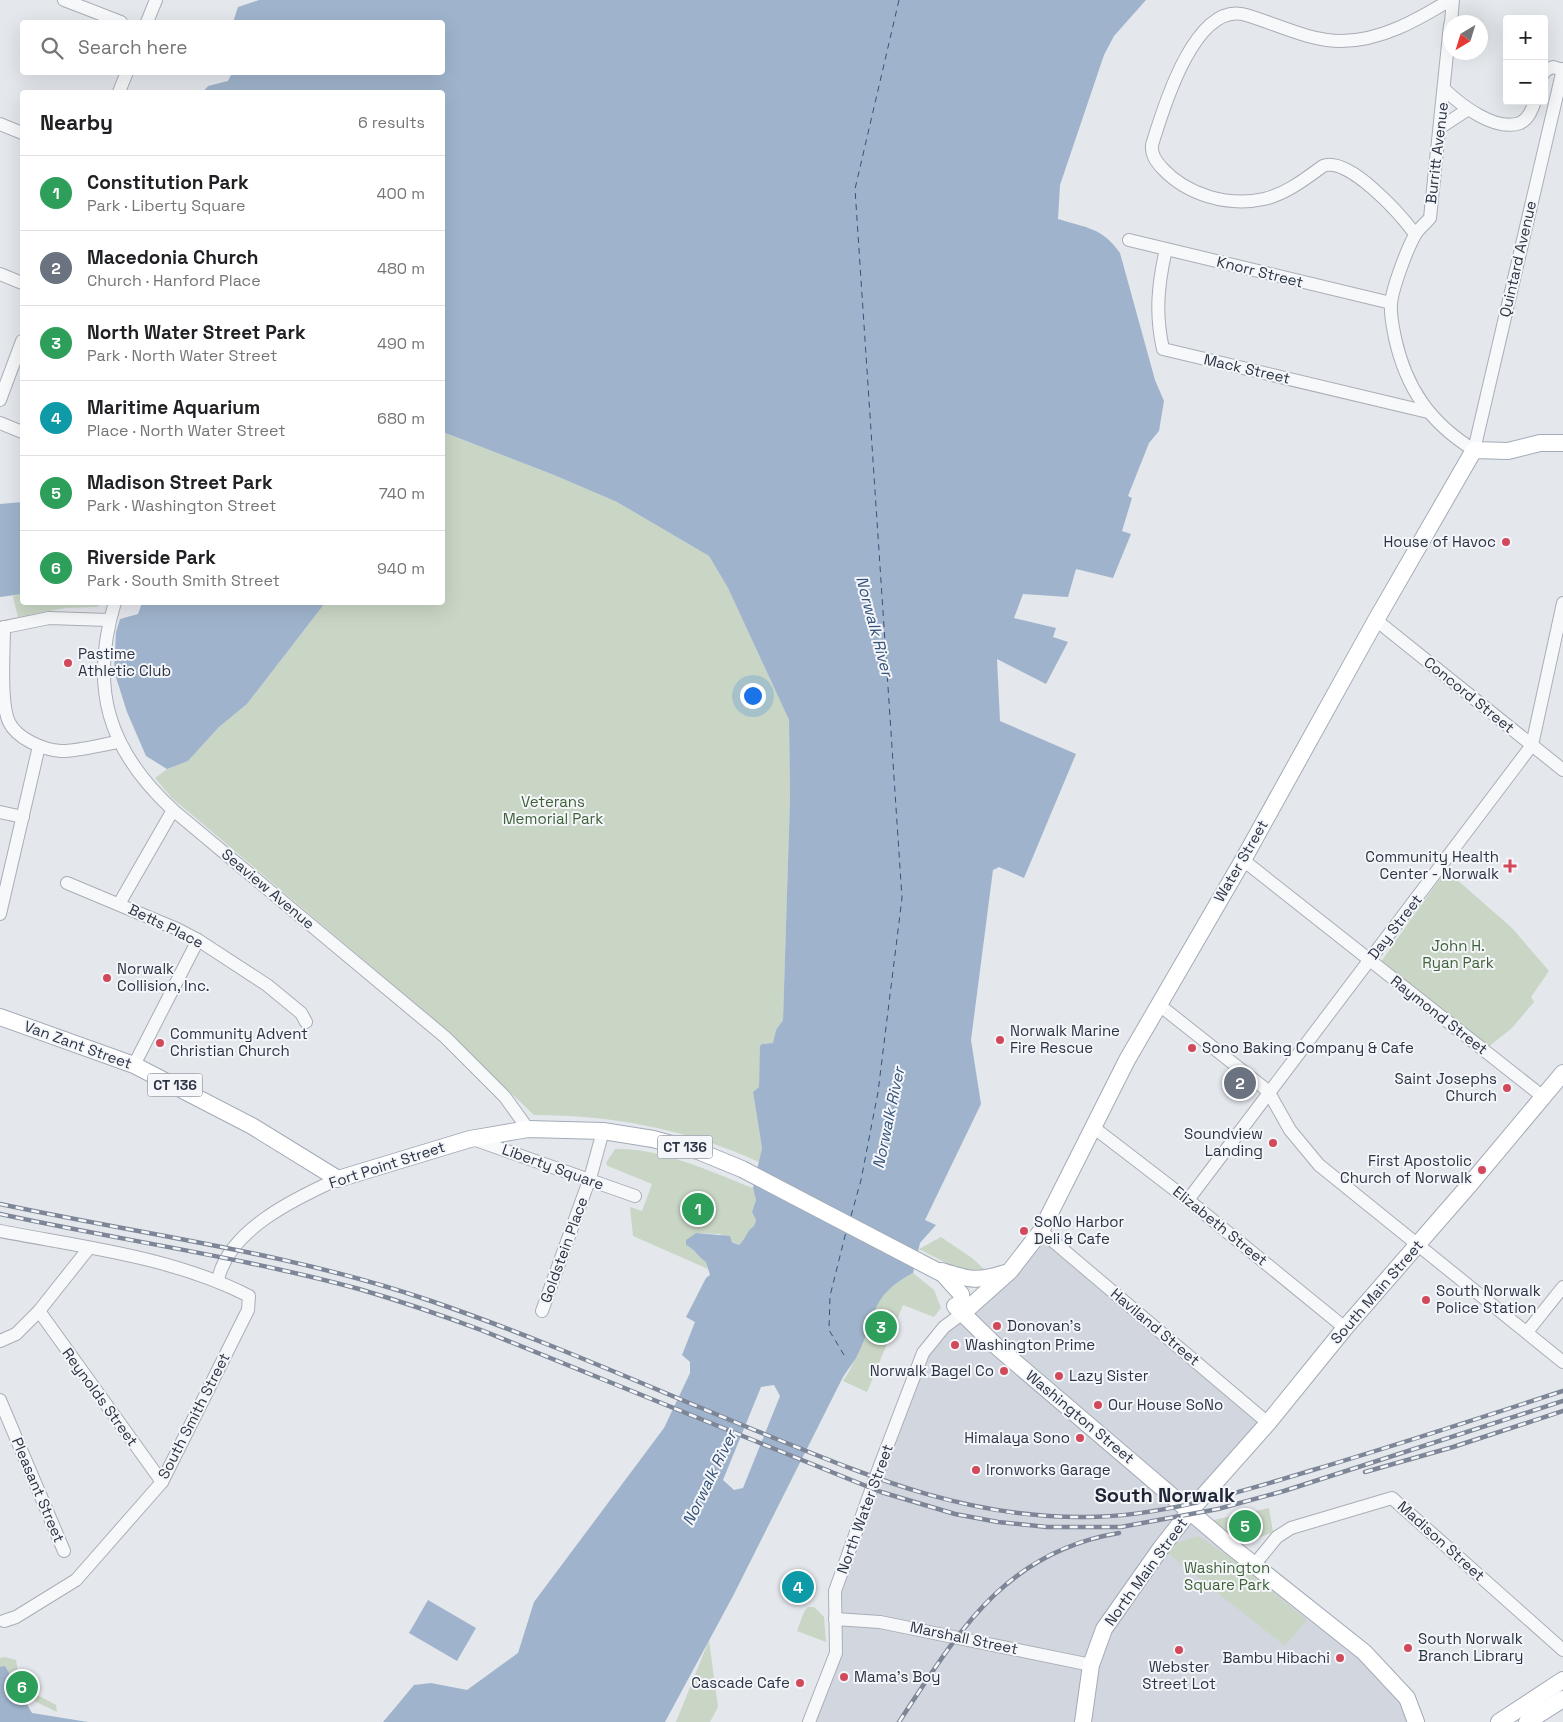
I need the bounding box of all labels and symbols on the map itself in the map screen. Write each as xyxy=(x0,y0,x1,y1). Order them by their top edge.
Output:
north arrow xyxy=(1443,15,1488,60)
street label: Burritt Avenue xyxy=(1421,101,1452,205)
street label: Quintard Avenue xyxy=(1495,199,1540,319)
street label: Knorr Street xyxy=(1215,252,1306,291)
street label: Mack Street xyxy=(1202,349,1292,388)
place label: House of Havoc xyxy=(1384,532,1496,551)
marker: House of Havoc xyxy=(1500,536,1512,548)
water label: Norwalk River xyxy=(851,574,898,680)
place label: Pastime Athletic Club xyxy=(78,644,171,680)
street label: Concord Street xyxy=(1420,652,1519,737)
marker: Pastime Athletic Club xyxy=(62,657,74,669)
your location xyxy=(740,683,766,709)
park label: Veterans Memorial Park xyxy=(503,792,603,828)
street label: Water Street xyxy=(1209,816,1272,905)
street label: Seaview Avenue xyxy=(218,844,319,933)
place label: Community Health Center - Norwalk xyxy=(1365,847,1499,883)
marker: Community Health Center - Norwalk xyxy=(1503,859,1517,873)
street label: Day Street xyxy=(1363,890,1426,963)
street label: Betts Place xyxy=(126,899,207,952)
park label: John H. Ryan Park xyxy=(1422,936,1494,972)
place label: Norwalk Collision, Inc. xyxy=(117,959,210,995)
street label: Raymond Street xyxy=(1387,971,1492,1058)
marker: Norwalk Collision, Inc. xyxy=(101,972,113,984)
street label: Van Zant Street xyxy=(22,1016,135,1073)
place label: Norwalk Marine Fire Rescue xyxy=(1010,1021,1120,1057)
place label: Community Advent Christian Church xyxy=(170,1024,308,1060)
marker: Norwalk Marine Fire Rescue xyxy=(994,1034,1006,1046)
marker: Community Advent Christian Church xyxy=(154,1037,166,1049)
place label: Sono Baking Company & Cafe xyxy=(1202,1038,1414,1057)
marker: Sono Baking Company & Cafe xyxy=(1186,1042,1198,1054)
water label: Norwalk River xyxy=(868,1064,910,1171)
pin: 2 xyxy=(1224,1064,1256,1102)
place label: Saint Josephs Church xyxy=(1394,1069,1497,1105)
road number: CT 136 xyxy=(148,1074,202,1096)
marker: Saint Josephs Church xyxy=(1501,1082,1513,1094)
place label: Soundview Landing xyxy=(1184,1124,1263,1160)
road number: CT 136 xyxy=(658,1136,712,1158)
street label: Fort Point Street xyxy=(326,1137,447,1192)
marker: Soundview Landing xyxy=(1267,1137,1279,1149)
street label: Liberty Square xyxy=(500,1139,607,1194)
place label: First Apostolic Church of Norwalk xyxy=(1340,1151,1472,1187)
marker: First Apostolic Church of Norwalk xyxy=(1476,1164,1488,1176)
street label: Elizabeth Street xyxy=(1169,1182,1272,1270)
pin: 1 xyxy=(682,1190,714,1228)
street label: Goldstein Place xyxy=(536,1194,592,1305)
place label: SoNo Harbor Deli & Cafe xyxy=(1034,1212,1125,1248)
marker: SoNo Harbor Deli & Cafe xyxy=(1018,1225,1030,1237)
street label: South Main Street xyxy=(1326,1236,1427,1348)
place label: South Norwalk Police Station xyxy=(1436,1281,1541,1317)
street label: Haviland Street xyxy=(1107,1284,1204,1370)
marker: South Norwalk Police Station xyxy=(1420,1294,1432,1306)
pin: 3 xyxy=(865,1308,897,1346)
place label: Donovan's xyxy=(1007,1316,1081,1335)
marker: Donovan's xyxy=(991,1320,1003,1332)
place label: Washington Prime xyxy=(965,1335,1095,1354)
marker: Washington Prime xyxy=(949,1339,961,1351)
street label: Reynolds Street xyxy=(58,1344,143,1450)
street label: South Smith Street xyxy=(154,1349,234,1482)
place label: Norwalk Bagel Co xyxy=(870,1361,994,1380)
marker: Norwalk Bagel Co xyxy=(998,1365,1010,1377)
street label: Washington Street xyxy=(1022,1366,1139,1468)
place label: Lazy Sister xyxy=(1069,1366,1149,1385)
marker: Lazy Sister xyxy=(1053,1370,1065,1382)
place label: Our House SoNo xyxy=(1108,1395,1223,1414)
marker: Our House SoNo xyxy=(1092,1399,1104,1411)
water label: Norwalk River xyxy=(677,1426,742,1529)
place label: Himalaya Sono xyxy=(964,1428,1070,1447)
marker: Himalaya Sono xyxy=(1074,1432,1086,1444)
street label: Pleasant Street xyxy=(8,1434,69,1545)
street label: North Water Street xyxy=(832,1441,897,1576)
place label: Ironworks Garage xyxy=(986,1460,1111,1479)
marker: Ironworks Garage xyxy=(970,1464,982,1476)
district label: South Norwalk xyxy=(1095,1482,1235,1508)
street label: Madison Street xyxy=(1394,1496,1489,1585)
pin: 5 xyxy=(1229,1507,1261,1545)
street label: North Main Street xyxy=(1100,1514,1191,1629)
park label: Washington Square Park xyxy=(1184,1558,1270,1594)
pin: 4 xyxy=(782,1568,814,1606)
street label: Marshall Street xyxy=(908,1617,1020,1658)
place label: South Norwalk Branch Library xyxy=(1418,1629,1524,1665)
marker: South Norwalk Branch Library xyxy=(1402,1642,1414,1654)
marker: Webster Street Lot xyxy=(1173,1644,1185,1656)
place label: Bambu Hibachi xyxy=(1222,1648,1330,1667)
marker: Bambu Hibachi xyxy=(1334,1652,1346,1664)
place label: Webster Street Lot xyxy=(1142,1657,1216,1693)
place label: Mama's Boy xyxy=(854,1667,941,1686)
pin: 6 xyxy=(6,1668,38,1706)
marker: Mama's Boy xyxy=(838,1671,850,1683)
place label: Cascade Cafe xyxy=(691,1673,790,1692)
marker: Cascade Cafe xyxy=(794,1677,806,1689)

